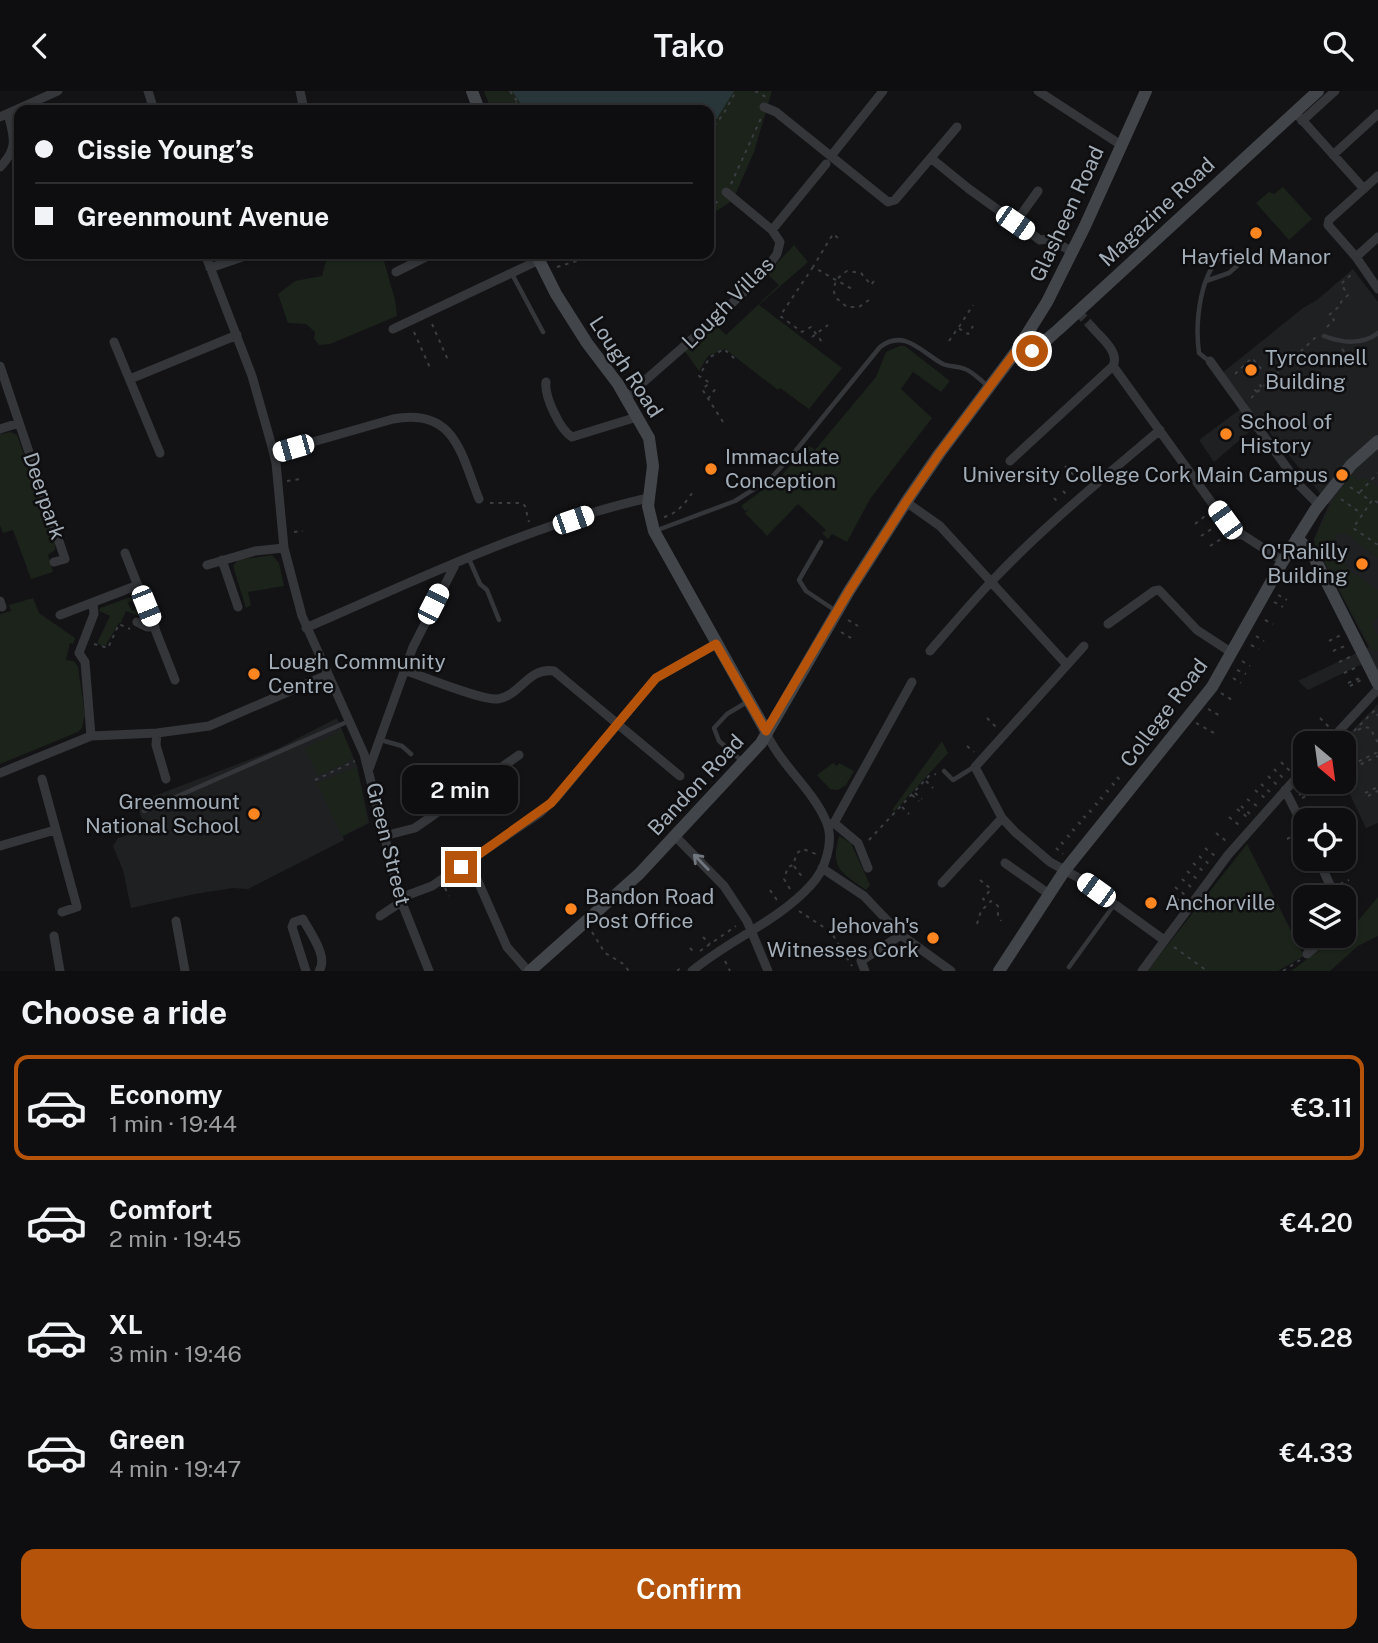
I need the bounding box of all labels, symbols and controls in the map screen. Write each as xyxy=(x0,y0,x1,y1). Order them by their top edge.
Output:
icon: back xyxy=(21,27,59,65)
text: Tako xyxy=(653,27,725,64)
icon: search xyxy=(1319,27,1357,65)
text: Cissie Young’s xyxy=(77,134,254,165)
street label: Glasheen Road xyxy=(1024,142,1109,286)
street label: Magazine Road xyxy=(1094,152,1220,271)
text: Greenmount Avenue xyxy=(77,201,329,232)
car xyxy=(992,202,1039,244)
marker: Hayfield Manor xyxy=(1248,225,1264,241)
place label: Hayfield Manor xyxy=(1181,244,1331,269)
street label: Lough Villas xyxy=(677,252,779,354)
street label: Lough Road xyxy=(584,311,668,422)
route start xyxy=(1016,335,1048,367)
place label: Tyrconnell Building xyxy=(1265,345,1368,394)
marker: Tyrconnell Building xyxy=(1243,362,1259,378)
place label: School of History xyxy=(1240,409,1332,458)
marker: School of History xyxy=(1218,426,1234,442)
car xyxy=(270,432,317,464)
place label: Immaculate Conception xyxy=(725,444,840,493)
street label: Deerpark xyxy=(18,449,71,543)
marker: Immaculate Conception xyxy=(703,461,719,477)
place label: University College Cork Main Campus xyxy=(962,462,1328,487)
marker: University College Cork Main Campus xyxy=(1334,467,1350,483)
car xyxy=(1205,497,1246,543)
car xyxy=(550,503,597,537)
place label: O'Rahilly Building xyxy=(1261,539,1348,588)
marker: O'Rahilly Building xyxy=(1354,556,1370,572)
car xyxy=(415,581,452,627)
car xyxy=(129,583,164,629)
place label: Lough Community Centre xyxy=(268,649,446,698)
street label: College Road xyxy=(1115,654,1212,772)
marker: Lough Community Centre xyxy=(246,666,262,682)
street label: Bandon Road xyxy=(642,729,749,840)
north arrow xyxy=(1293,731,1356,795)
map controls xyxy=(1293,731,1356,948)
callout: 2 min xyxy=(403,765,519,815)
text: 2 min xyxy=(430,776,490,803)
street label: Green Street xyxy=(361,780,416,908)
place label: Greenmount National School xyxy=(85,789,240,838)
marker: Greenmount National School xyxy=(246,806,262,822)
button: locate xyxy=(1293,808,1356,871)
route end xyxy=(445,851,477,883)
one-way arrow xyxy=(692,854,709,871)
car xyxy=(1073,869,1120,911)
place label: Bandon Road Post Office xyxy=(585,884,714,933)
button: layers xyxy=(1293,885,1356,948)
place label: Anchorville xyxy=(1165,890,1275,915)
marker: Anchorville xyxy=(1143,895,1159,911)
marker: Bandon Road Post Office xyxy=(563,901,579,917)
place label: Jehovah's Witnesses Cork xyxy=(767,913,919,962)
marker: Jehovah's Witnesses Cork xyxy=(925,930,941,946)
text: Choose a ride xyxy=(21,994,227,1031)
icon: car xyxy=(25,1076,88,1139)
text: Economy xyxy=(109,1079,222,1110)
text: €3.11 xyxy=(1292,1092,1353,1123)
text: 1 min · 19:44 xyxy=(109,1110,237,1137)
icon: car xyxy=(25,1191,88,1254)
text: Comfort xyxy=(109,1194,212,1225)
text: €4.20 xyxy=(1281,1207,1353,1238)
text: 2 min · 19:45 xyxy=(109,1225,241,1252)
icon: car xyxy=(25,1306,88,1369)
text: XL xyxy=(109,1309,143,1340)
text: €5.28 xyxy=(1279,1322,1353,1353)
text: 3 min · 19:46 xyxy=(109,1340,242,1367)
icon: car xyxy=(25,1421,88,1484)
text: Green xyxy=(109,1424,185,1455)
text: €4.33 xyxy=(1280,1437,1353,1468)
text: 4 min · 19:47 xyxy=(109,1455,241,1482)
button: Confirm xyxy=(21,1549,1357,1629)

